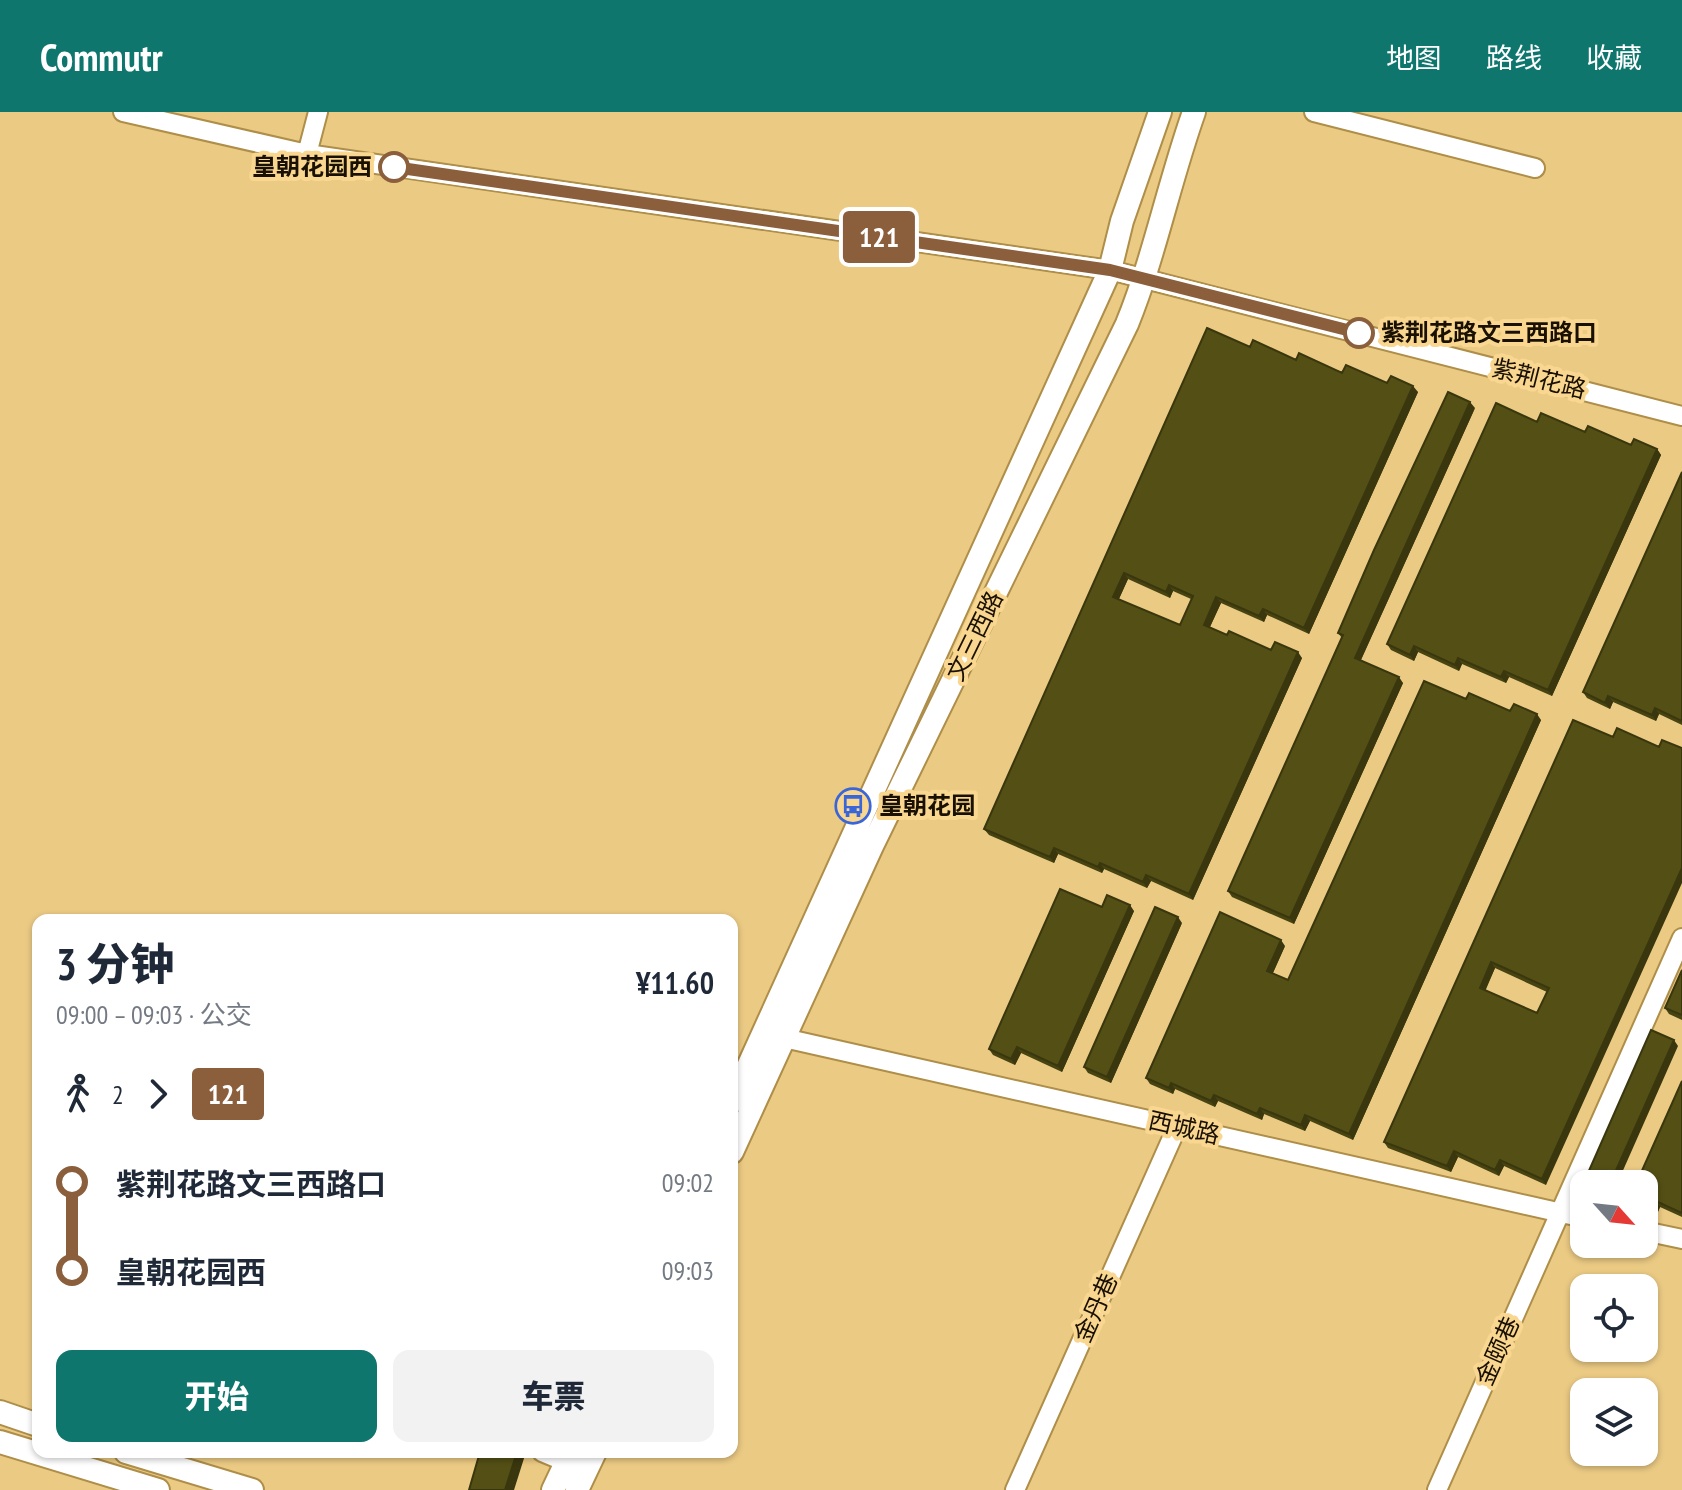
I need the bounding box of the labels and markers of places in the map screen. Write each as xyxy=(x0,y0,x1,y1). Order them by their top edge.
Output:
place label: 皇朝花园西 xyxy=(252,151,372,182)
marker: 皇朝花园西 xyxy=(379,152,409,182)
place label: 紫荆花路文三西路口 xyxy=(1381,317,1597,348)
marker: 紫荆花路文三西路口 xyxy=(1344,318,1374,348)
bus stop icon: 皇朝花园 xyxy=(834,787,872,825)
place label: 皇朝花园 xyxy=(879,790,975,821)

